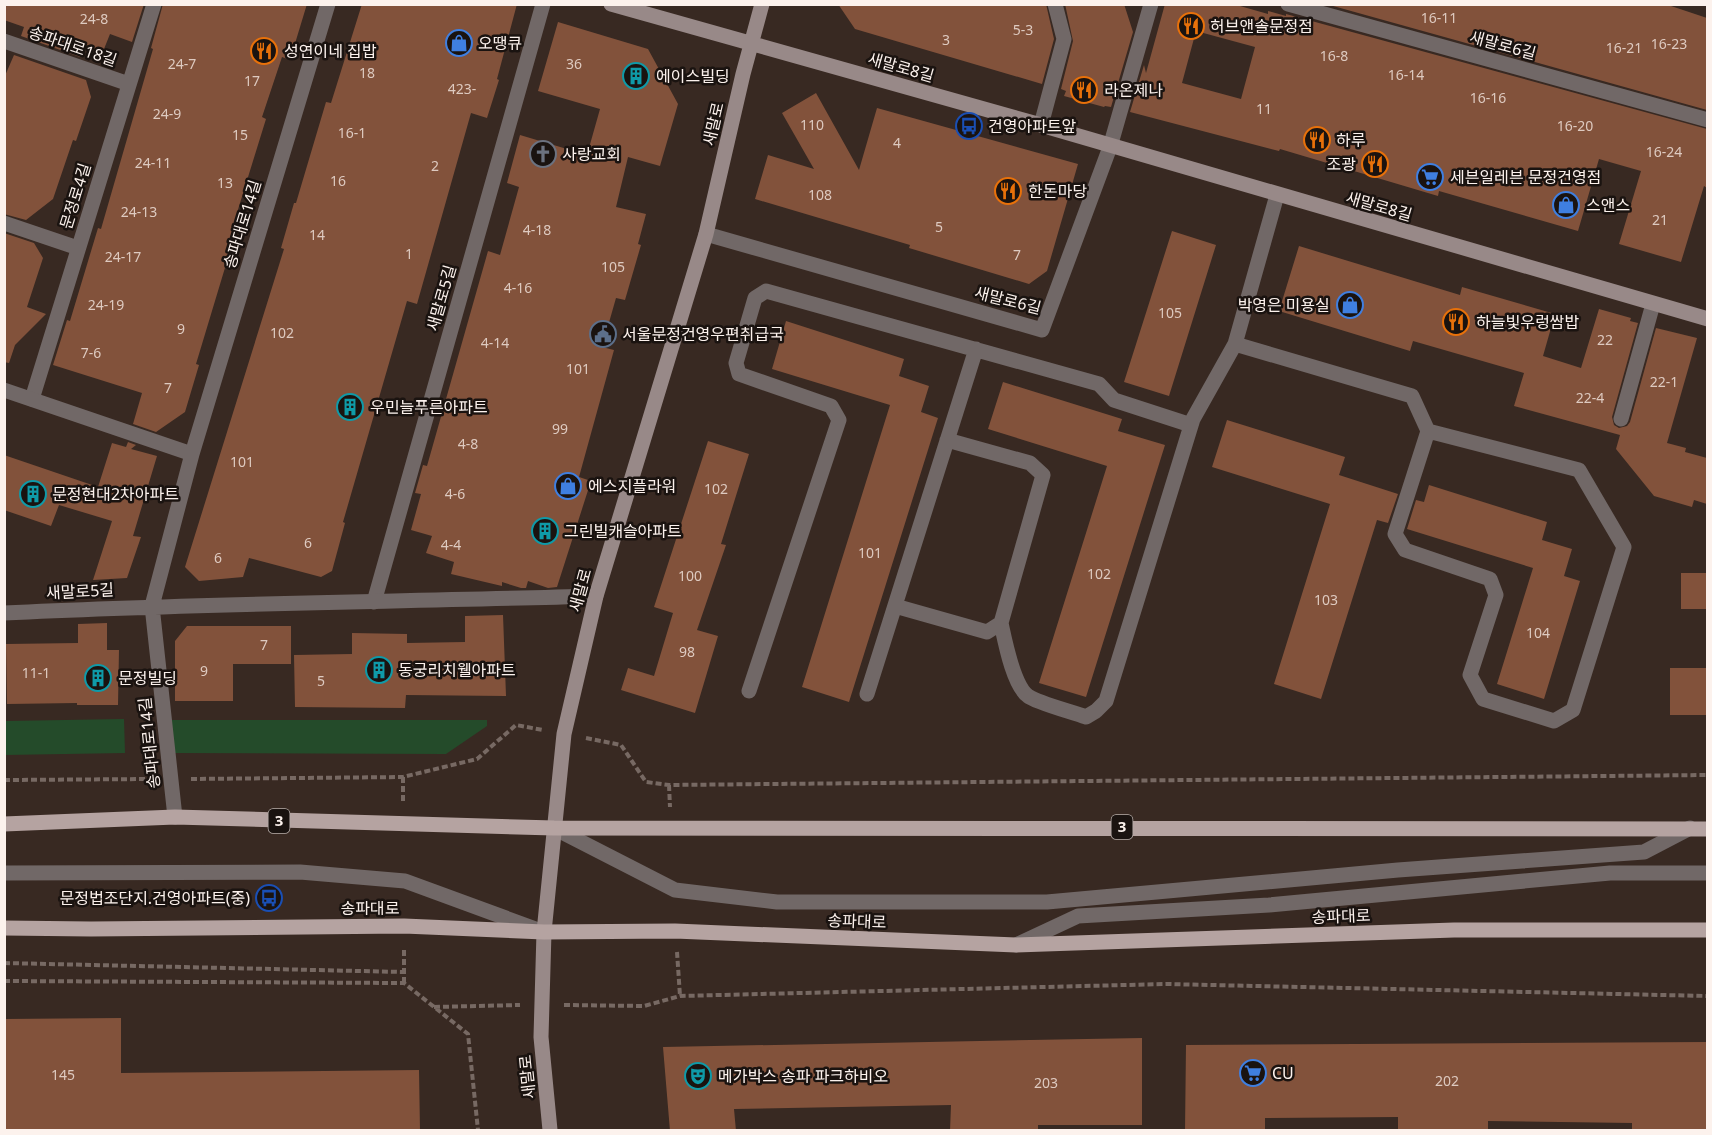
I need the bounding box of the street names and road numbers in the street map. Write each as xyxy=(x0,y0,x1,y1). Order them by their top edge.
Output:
street label: 송파대로18길 xyxy=(26,21,120,71)
street label: 새말로6길 xyxy=(1467,26,1539,64)
street label: 새말로8길 xyxy=(865,47,937,87)
street label: 새말로 xyxy=(697,100,729,148)
street label: 문정로4길 xyxy=(55,160,95,232)
street label: 송파대로14길 xyxy=(218,177,266,271)
street label: 새말로8길 xyxy=(1343,186,1415,226)
street label: 새말로5길 xyxy=(421,262,461,334)
street label: 새말로6길 xyxy=(972,281,1044,319)
street label: 새말로 xyxy=(564,566,596,614)
street label: 새말로5길 xyxy=(45,578,115,604)
street label: 송파대로14길 xyxy=(133,696,165,790)
road number: 3 xyxy=(268,809,290,833)
road number: 3 xyxy=(1112,815,1132,839)
street label: 송파대로 xyxy=(341,897,400,919)
street label: 송파대로 xyxy=(1311,904,1371,928)
street label: 송파대로 xyxy=(827,909,887,933)
street label: 새말로 xyxy=(514,1054,540,1100)

